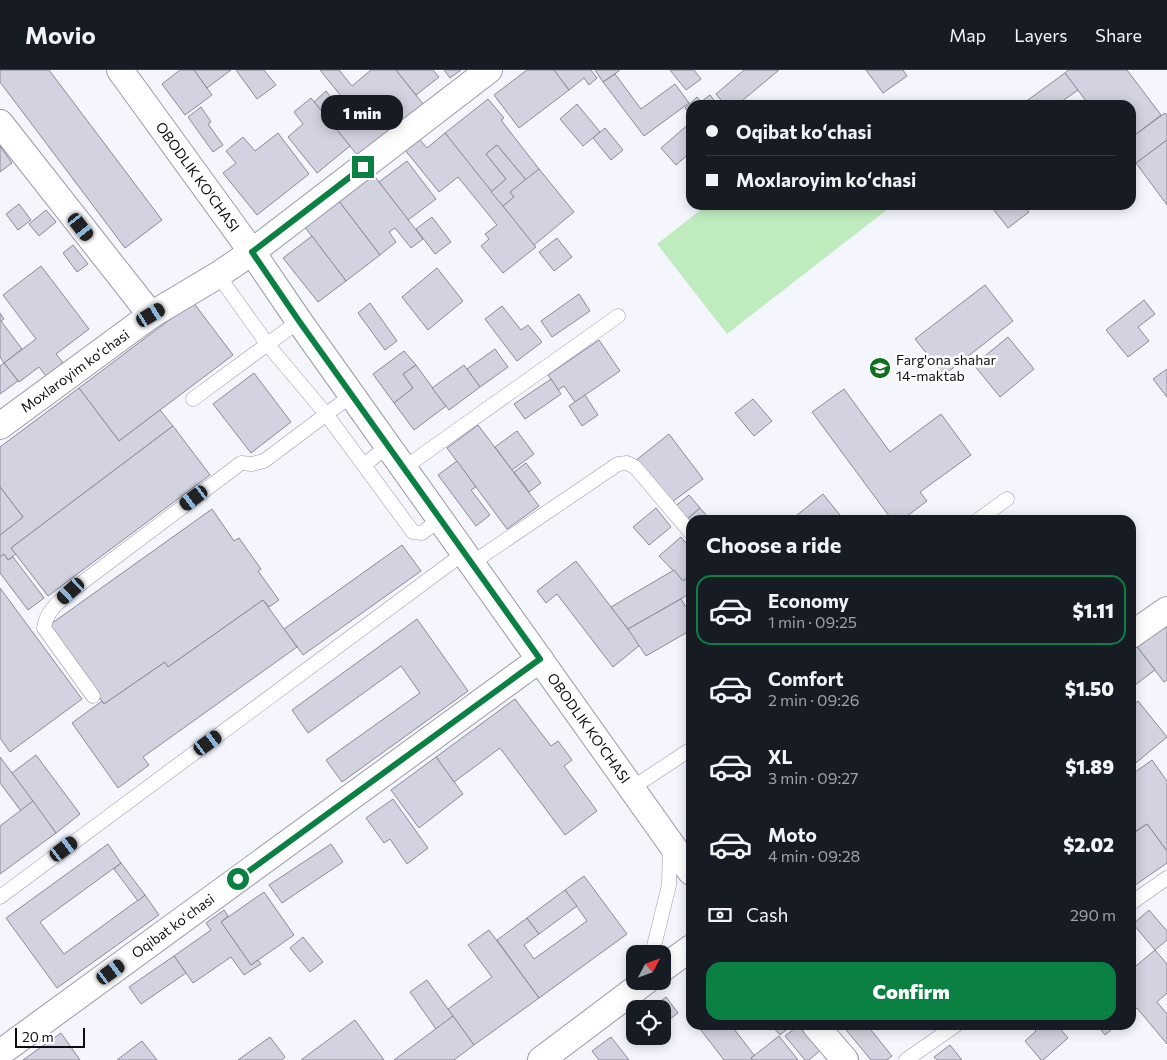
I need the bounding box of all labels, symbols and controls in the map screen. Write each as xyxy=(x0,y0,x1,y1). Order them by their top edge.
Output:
text: Movio xyxy=(25,20,96,49)
text: Map xyxy=(949,24,986,46)
text: Layers xyxy=(1014,24,1067,46)
text: Share xyxy=(1095,24,1142,46)
callout: 1 min xyxy=(322,94,404,129)
text: 1 min xyxy=(343,103,381,122)
street label: OBODLIK KO'CHASI xyxy=(152,118,243,235)
text: Oqibat koʻchasi xyxy=(736,120,872,143)
route end xyxy=(352,156,374,178)
text: Moxlaroyim koʻchasi xyxy=(736,168,916,191)
car xyxy=(65,211,96,243)
car xyxy=(134,301,167,329)
street label: Moxlaroyim koʻchasi xyxy=(17,325,132,416)
place label: Farg'ona shahar 14-maktab xyxy=(896,351,997,384)
school or university icon: Farg'ona shahar 14-maktab xyxy=(868,356,892,380)
car xyxy=(177,483,210,513)
text: Choose a ride xyxy=(706,531,841,558)
car xyxy=(54,575,87,607)
icon: car xyxy=(708,588,753,633)
text: Economy xyxy=(768,589,849,612)
text: $1.11 xyxy=(1072,599,1114,622)
text: 1 min · 09:25 xyxy=(768,612,857,631)
icon: car xyxy=(708,666,753,711)
text: Comfort xyxy=(768,667,844,690)
street label: OBODLIK KO'CHASI xyxy=(544,669,634,786)
text: $1.50 xyxy=(1065,677,1114,700)
text: 2 min · 09:26 xyxy=(768,690,860,709)
car xyxy=(191,728,224,758)
icon: car xyxy=(708,744,753,789)
text: XL xyxy=(768,745,793,768)
text: $1.89 xyxy=(1065,755,1114,778)
text: 3 min · 09:27 xyxy=(768,768,859,787)
icon: car xyxy=(708,822,753,867)
text: Moto xyxy=(768,823,817,846)
text: $2.02 xyxy=(1063,833,1114,856)
car xyxy=(47,834,80,864)
text: 4 min · 09:28 xyxy=(768,846,860,865)
route start xyxy=(227,868,249,890)
street label: Oqibat koʻchasi xyxy=(128,890,217,961)
icon: cash xyxy=(706,901,734,929)
text: Cash xyxy=(746,903,788,926)
text: 290 m xyxy=(1070,905,1116,924)
north arrow xyxy=(626,945,671,990)
map controls xyxy=(626,945,671,1045)
car xyxy=(94,957,127,987)
button: Confirm xyxy=(706,962,1116,1020)
button: locate xyxy=(626,1000,671,1045)
scale bar xyxy=(15,1025,85,1048)
text: 20 m xyxy=(22,1028,54,1045)

